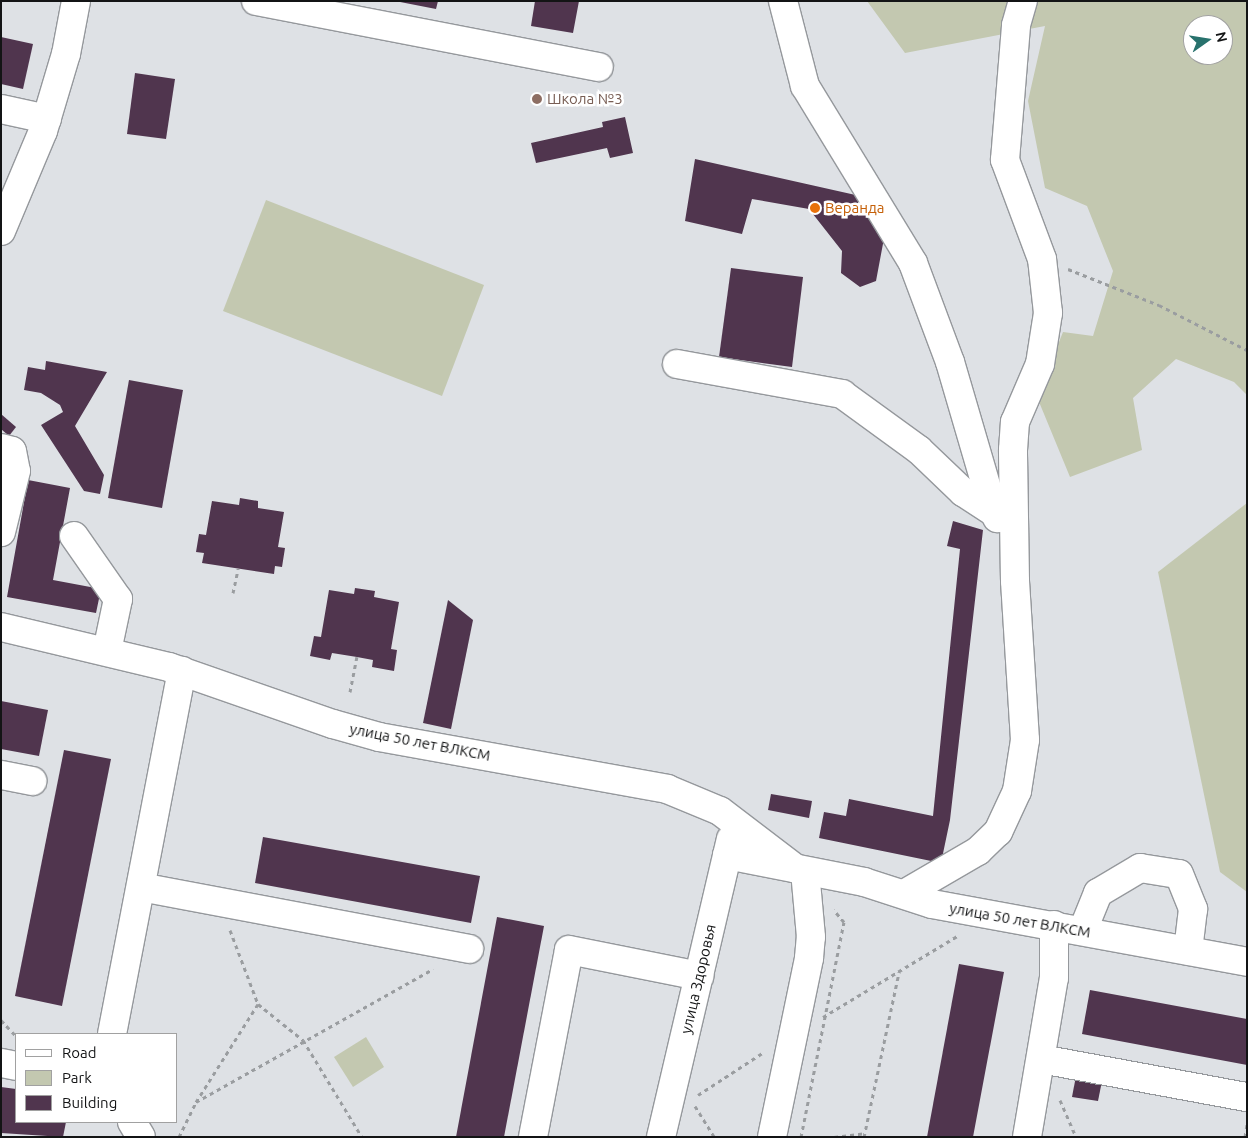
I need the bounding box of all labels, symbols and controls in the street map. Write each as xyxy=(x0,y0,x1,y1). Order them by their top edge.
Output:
north arrow xyxy=(1183,15,1233,65)
text: N xyxy=(1213,30,1231,44)
place label: Школа №3 xyxy=(547,90,623,108)
marker: Школа №3 xyxy=(531,93,543,105)
place label: Веранда xyxy=(825,199,885,217)
marker: Веранда xyxy=(809,202,821,214)
street label: улица 50 лет ВЛКСМ xyxy=(348,720,492,764)
street label: улица 50 лет ВЛКСМ xyxy=(948,899,1092,941)
street label: улица Здоровья xyxy=(677,922,719,1036)
legend xyxy=(15,1033,178,1123)
text: Road xyxy=(62,1044,97,1061)
text: Park xyxy=(62,1069,92,1086)
text: Building xyxy=(62,1094,117,1111)

